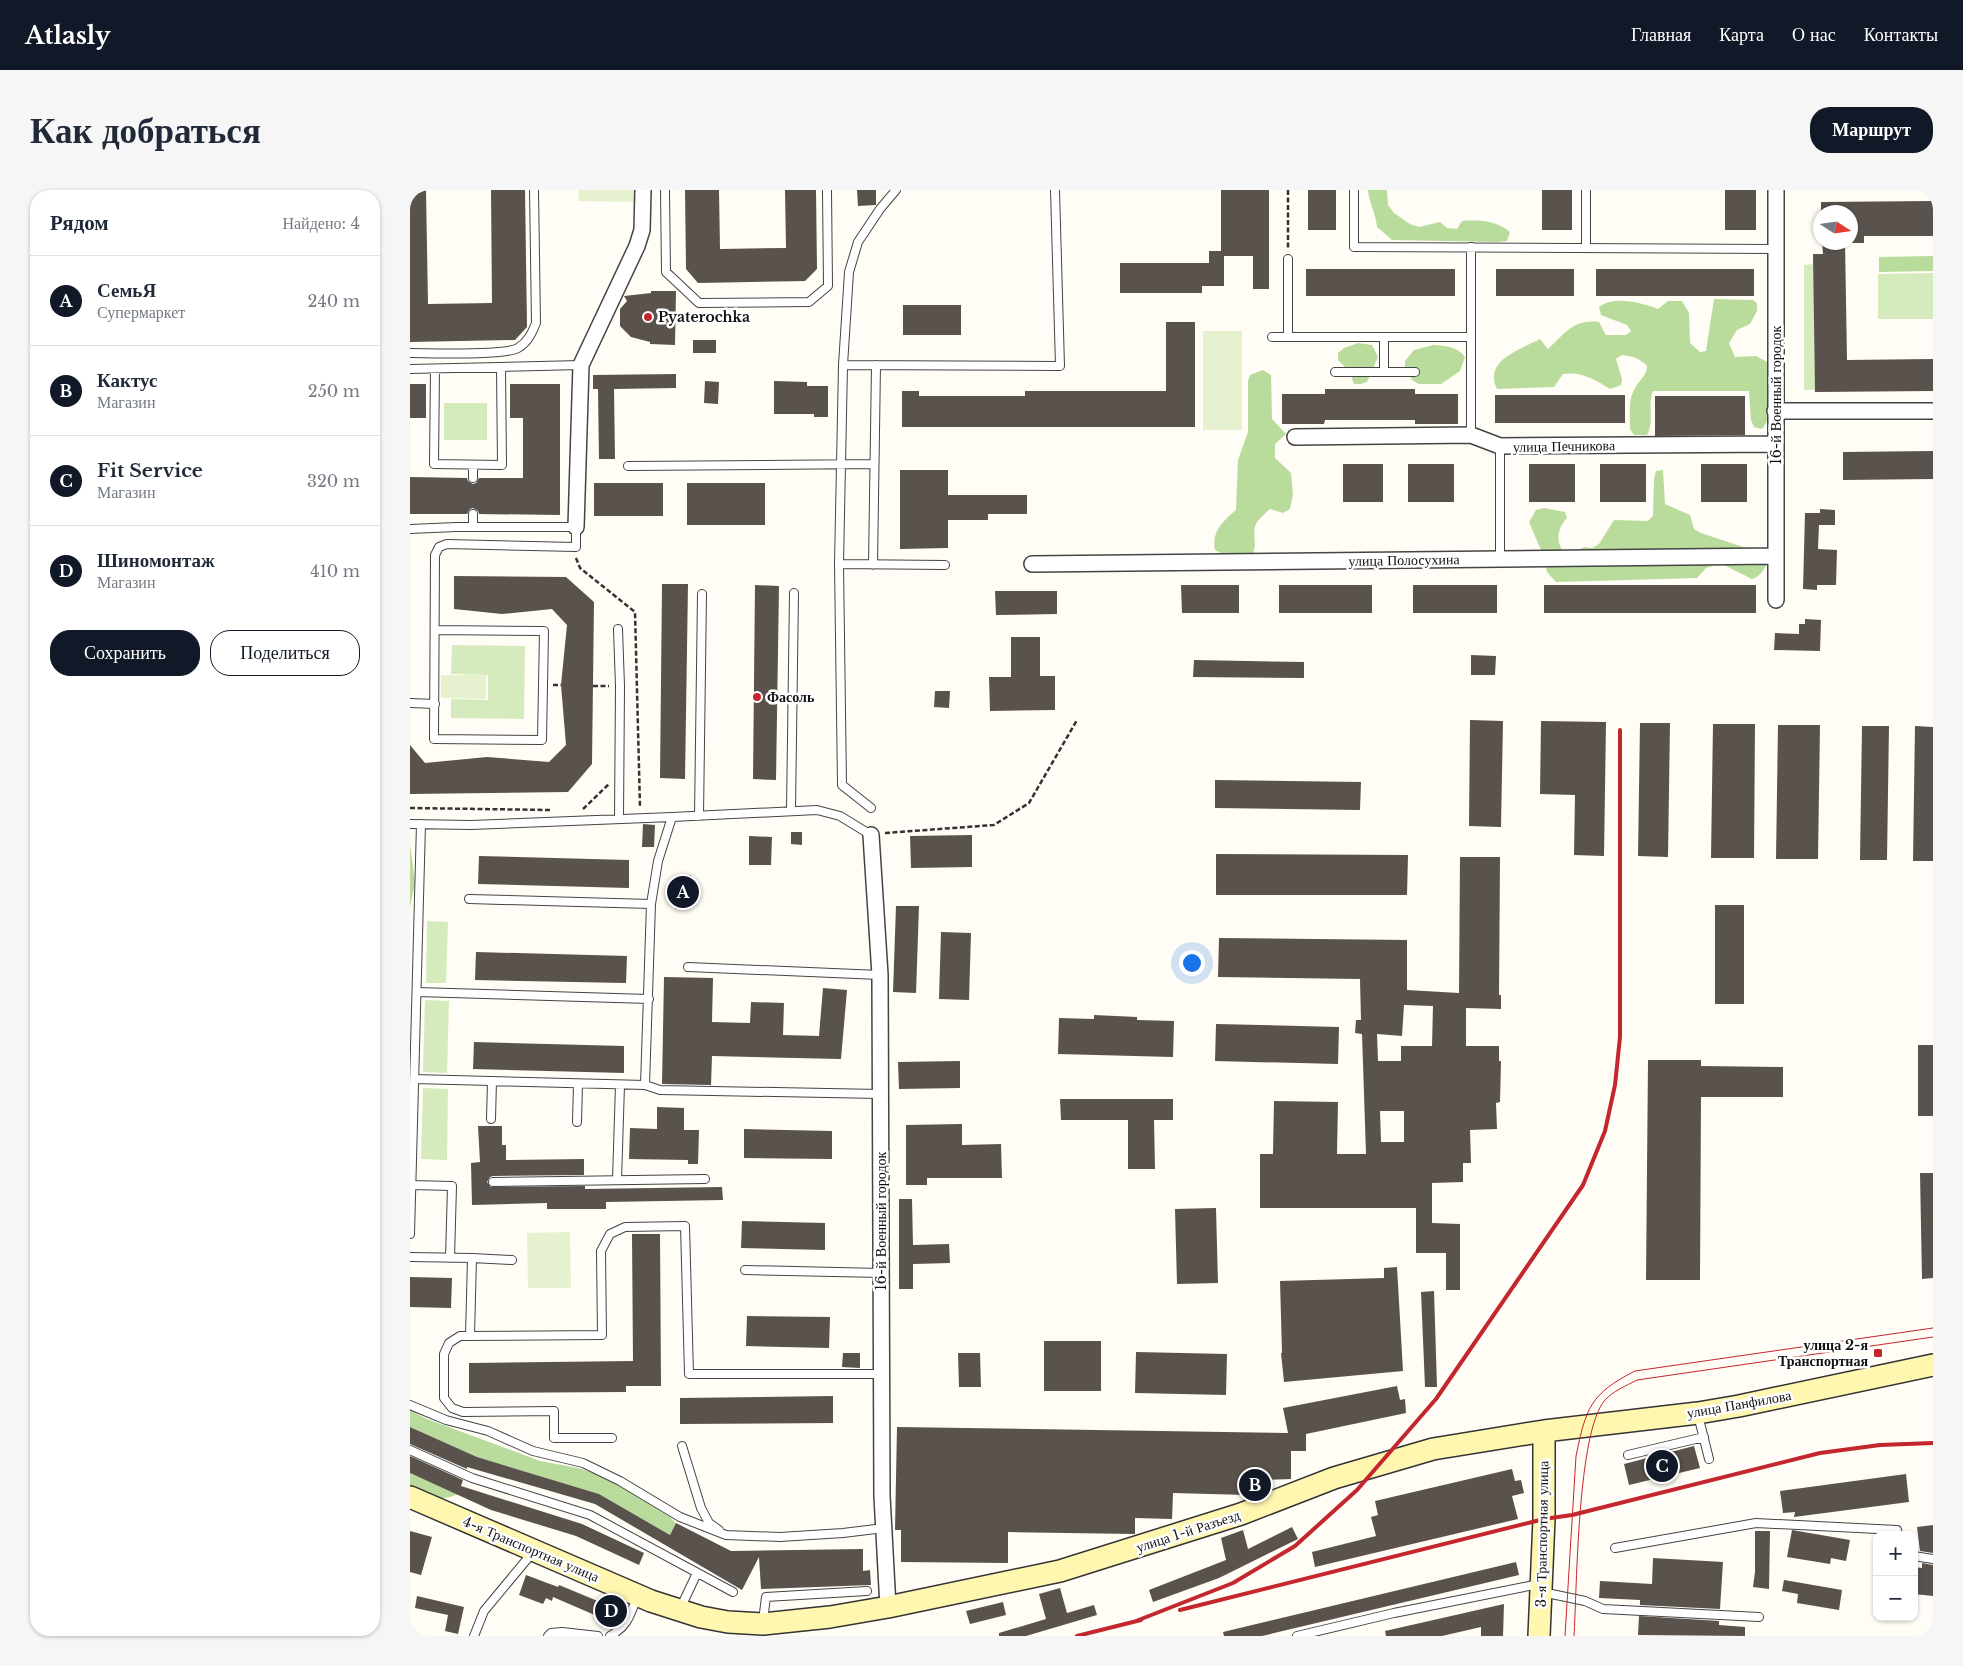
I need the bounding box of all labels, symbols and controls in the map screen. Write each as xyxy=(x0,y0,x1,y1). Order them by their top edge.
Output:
text: Atlasly xyxy=(25,21,111,50)
text: Главная xyxy=(1631,24,1691,46)
text: Карта xyxy=(1719,24,1764,46)
text: О нас xyxy=(1792,24,1836,46)
text: Контакты xyxy=(1864,24,1938,46)
button: Маршрут xyxy=(1810,107,1933,153)
text: Как добраться xyxy=(30,109,261,152)
north arrow xyxy=(1813,205,1858,250)
text: Рядом xyxy=(50,210,109,236)
text: Найдено: 4 xyxy=(282,213,360,233)
text: СемьЯ xyxy=(97,279,156,302)
text: A xyxy=(60,291,72,311)
text: 240 m xyxy=(308,291,360,311)
text: Супермаркет xyxy=(97,302,185,322)
place label: Pyaterochka xyxy=(658,308,750,326)
marker: Pyaterochka xyxy=(642,311,654,323)
street label: 16-й Военный городок xyxy=(1767,325,1785,464)
text: Кактус xyxy=(97,369,157,392)
text: B xyxy=(60,381,72,401)
text: 250 m xyxy=(308,381,360,401)
text: Магазин xyxy=(97,392,155,412)
street label: улица Печникова xyxy=(1513,436,1616,456)
text: Fit Service xyxy=(97,459,203,482)
text: C xyxy=(59,471,73,491)
text: 320 m xyxy=(307,471,360,491)
text: Магазин xyxy=(97,482,155,502)
text: Шиномонтаж xyxy=(97,549,215,572)
street label: улица Полосухина xyxy=(1348,550,1460,570)
text: D xyxy=(59,561,73,581)
text: 410 m xyxy=(310,561,360,581)
text: Магазин xyxy=(97,572,155,592)
button: Сохранить xyxy=(50,630,200,676)
button: Поделиться xyxy=(210,630,360,676)
place label: Фасоль xyxy=(767,688,815,706)
marker: Фасоль xyxy=(751,691,763,703)
pin: A xyxy=(667,873,699,911)
your location xyxy=(1179,950,1205,976)
street label: 16-й Военный городок xyxy=(872,1151,890,1290)
place label: улица 2-я Транспортная xyxy=(1778,1336,1868,1370)
marker: улица 2-я Транспортная xyxy=(1872,1347,1884,1359)
street label: улица Панфилова xyxy=(1685,1386,1793,1422)
pin: C xyxy=(1646,1447,1678,1485)
street label: 3-я Транспортная улица xyxy=(1532,1460,1552,1607)
pin: B xyxy=(1239,1466,1271,1504)
street label: улица 1-й Разъезд xyxy=(1134,1506,1242,1556)
street label: 4-я Транспортная улица xyxy=(460,1512,603,1586)
map controls xyxy=(1873,1531,1918,1621)
button: + xyxy=(1873,1531,1918,1576)
button: − xyxy=(1873,1576,1918,1621)
pin: D xyxy=(595,1592,627,1630)

